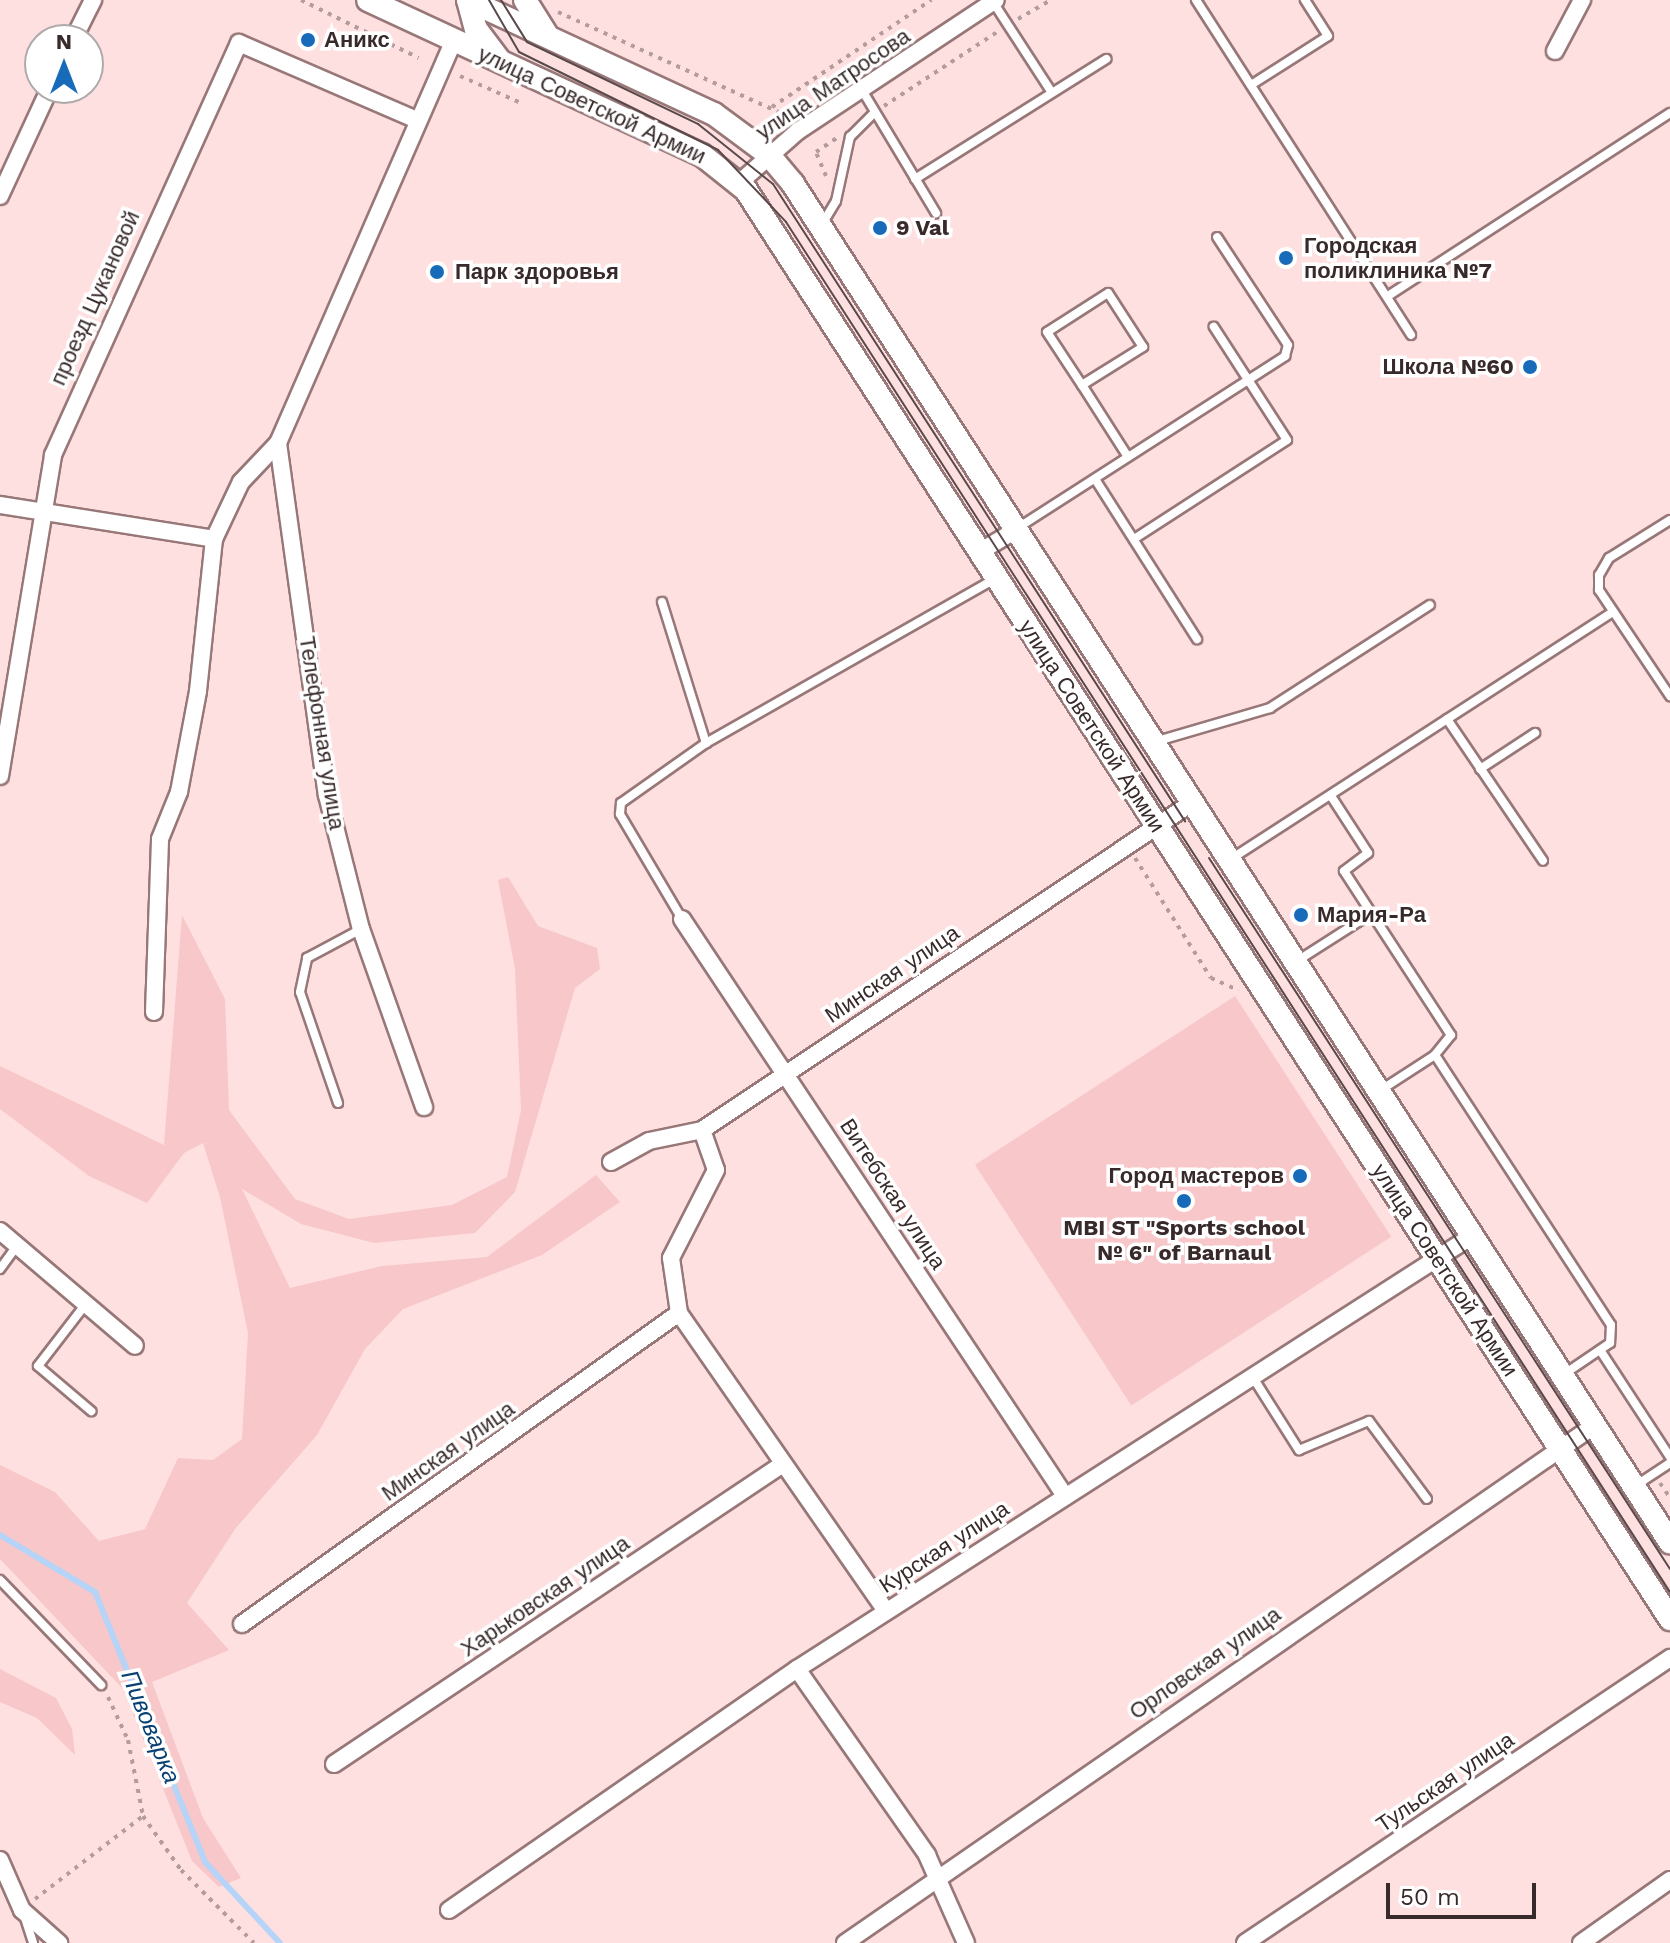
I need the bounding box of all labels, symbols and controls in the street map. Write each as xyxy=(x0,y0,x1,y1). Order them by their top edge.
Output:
street label: улица Матросова xyxy=(751,23,915,145)
north arrow xyxy=(24,24,104,104)
place label: Аникс xyxy=(324,27,390,53)
text: N xyxy=(56,29,72,54)
marker: Аникс xyxy=(299,31,317,49)
street label: улица Советской Армии xyxy=(474,41,710,169)
street label: проезд Цукановой xyxy=(45,207,145,389)
place label: 9 Val xyxy=(896,215,949,241)
marker: 9 Val xyxy=(871,219,889,237)
place label: Городская поликлиника №7 xyxy=(1304,232,1492,284)
marker: Городская поликлиника №7 xyxy=(1275,247,1297,269)
place label: Парк здоровья xyxy=(455,259,619,285)
marker: Парк здоровья xyxy=(426,261,448,283)
place label: Школа №60 xyxy=(1382,354,1514,380)
marker: Школа №60 xyxy=(1521,358,1539,376)
street label: улица Советской Армии xyxy=(1013,615,1171,837)
street label: Телефонная улица xyxy=(294,634,350,832)
place label: Мария-Ра xyxy=(1317,902,1426,928)
marker: Мария-Ра xyxy=(1292,906,1310,924)
street label: Минская улица xyxy=(820,919,964,1029)
street label: Витебская улица xyxy=(834,1114,952,1274)
street label: улица Советской Армии xyxy=(1366,1159,1524,1381)
place label: Город мастеров xyxy=(1108,1163,1284,1189)
marker: Город мастеров xyxy=(1291,1167,1309,1185)
marker: MBI ST "Sports school № 6" of Barnaul xyxy=(1175,1192,1193,1210)
place label: MBI ST "Sports school № 6" of Barnaul xyxy=(1063,1214,1305,1266)
street label: Минская улица xyxy=(377,1395,519,1507)
street label: Курская улица xyxy=(874,1495,1014,1599)
street label: Харьковская улица xyxy=(456,1530,634,1662)
street label: Орловская улица xyxy=(1124,1601,1286,1725)
water label: Пивоварка xyxy=(114,1666,186,1788)
street label: Тульская улица xyxy=(1371,1726,1519,1838)
scale bar xyxy=(1390,1867,1540,1917)
text: 50 m xyxy=(1400,1883,1460,1911)

